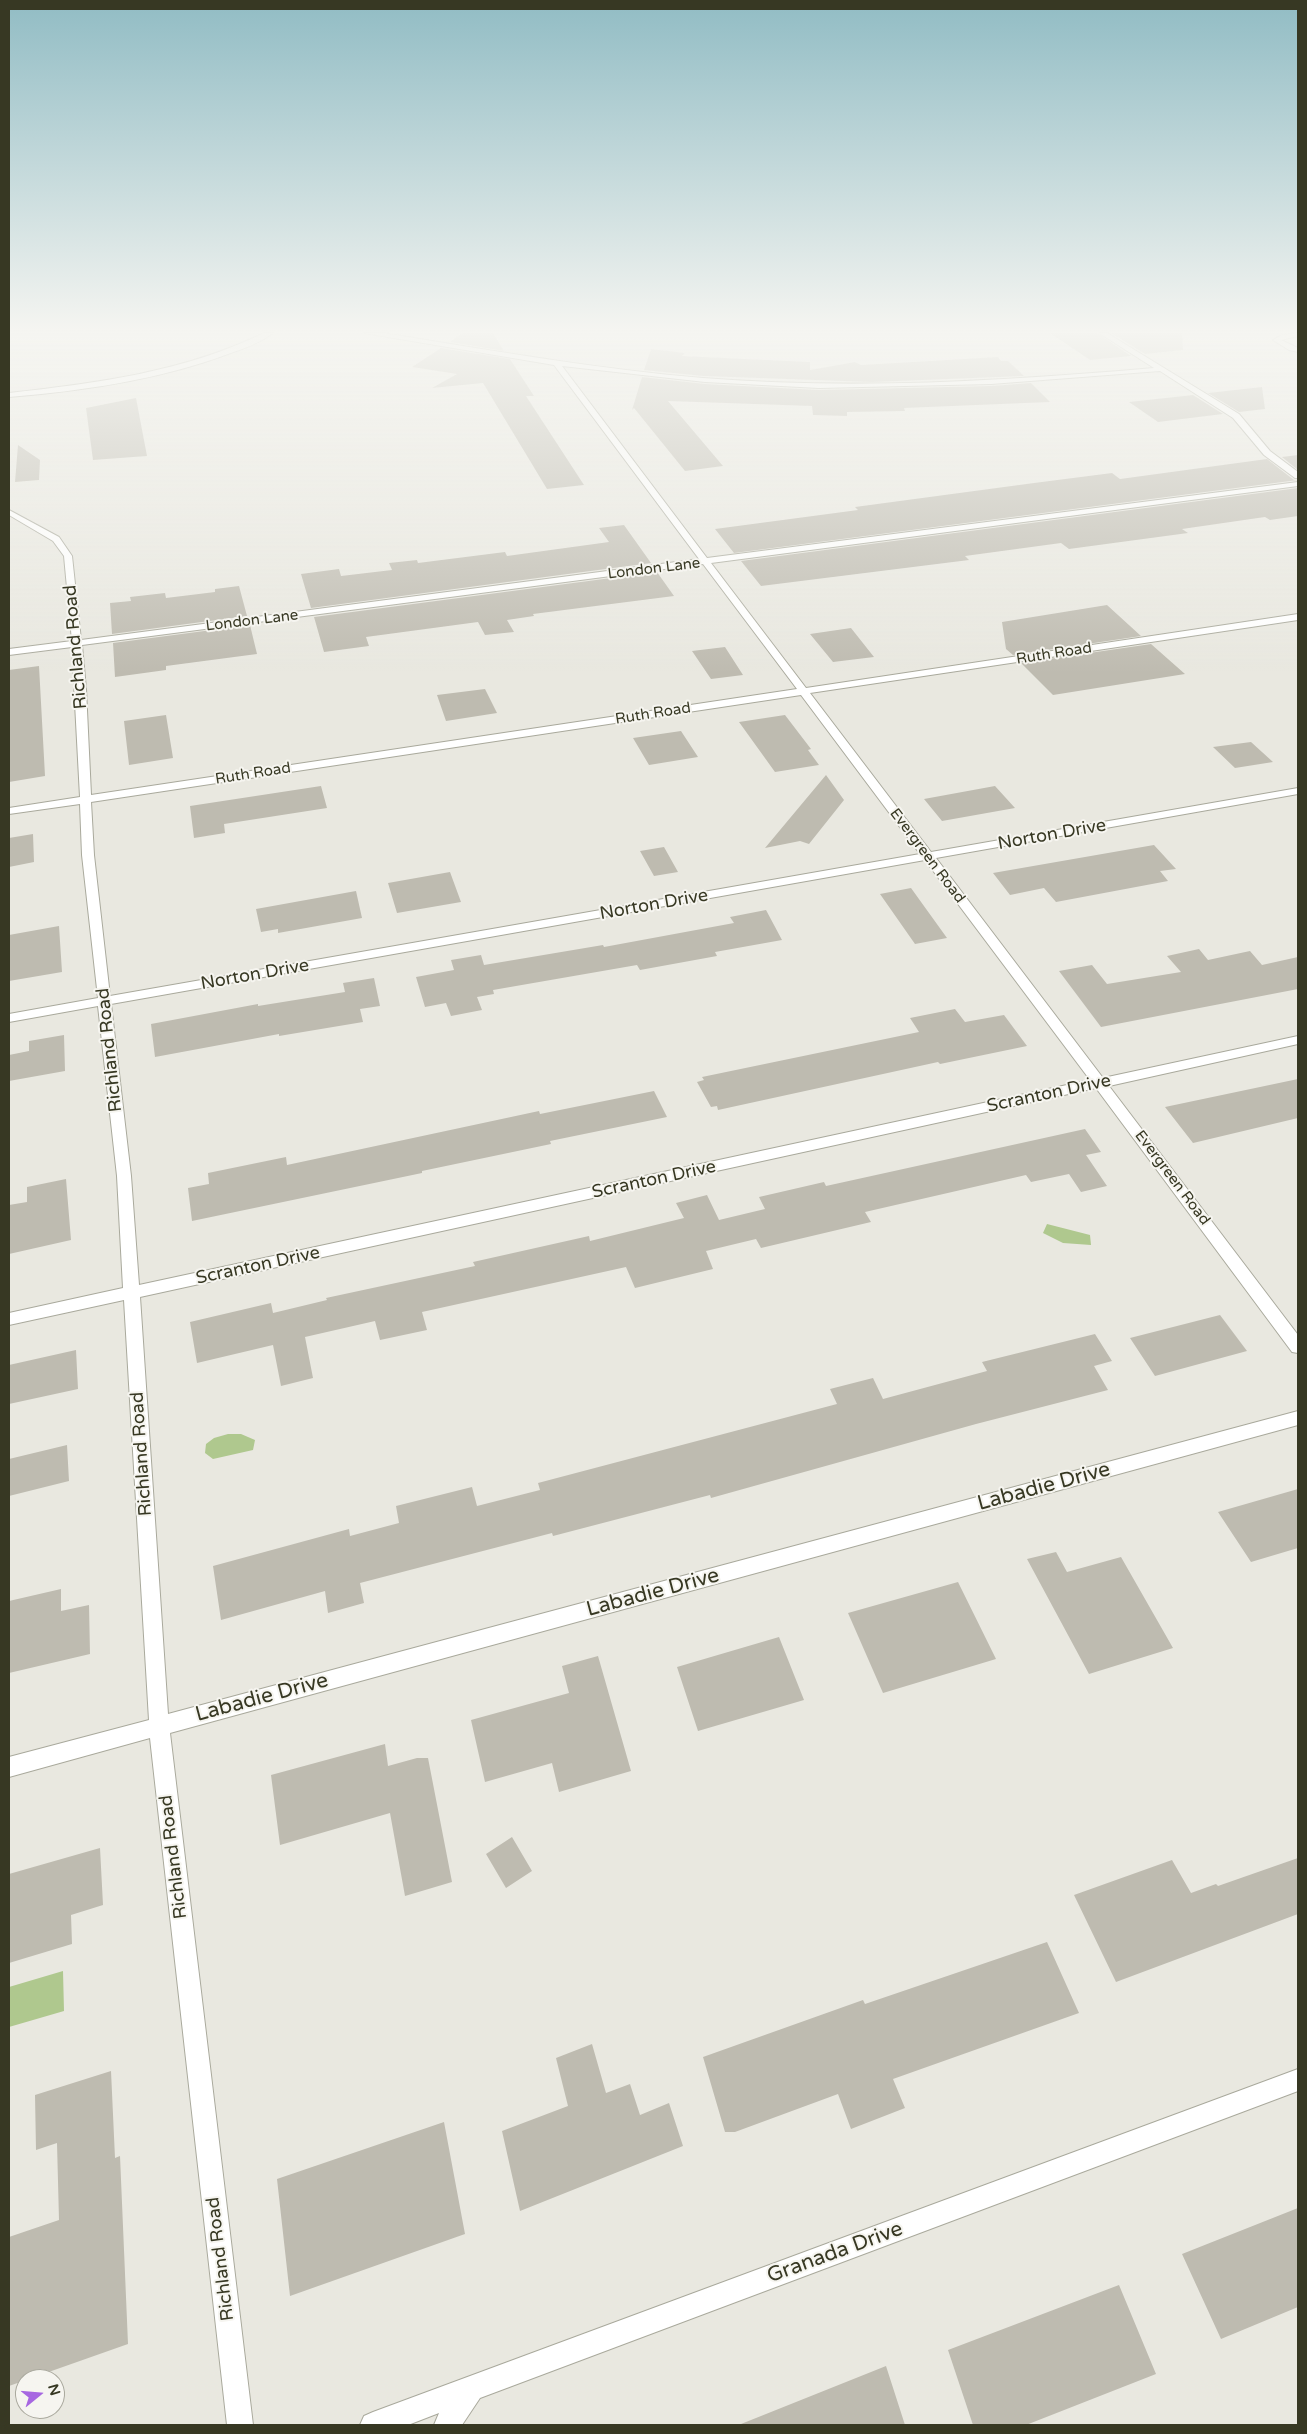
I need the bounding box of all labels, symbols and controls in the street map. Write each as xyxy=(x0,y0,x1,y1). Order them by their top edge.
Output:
street label: London Lane xyxy=(607,554,701,584)
street label: Richland Road xyxy=(60,584,92,710)
street label: London Lane xyxy=(205,606,299,636)
street label: Ruth Road xyxy=(1015,639,1093,669)
street label: Ruth Road xyxy=(614,699,692,729)
street label: Ruth Road xyxy=(214,759,292,789)
street label: Evergreen Road xyxy=(886,805,968,907)
street label: Norton Drive xyxy=(996,815,1108,855)
street label: Norton Drive xyxy=(598,885,710,925)
street label: Norton Drive xyxy=(199,955,311,995)
street label: Richland Road xyxy=(93,987,127,1113)
street label: Scranton Drive xyxy=(985,1070,1113,1118)
street label: Evergreen Road xyxy=(1131,1127,1213,1229)
street label: Scranton Drive xyxy=(590,1156,718,1204)
street label: Scranton Drive xyxy=(194,1242,322,1290)
street label: Richland Road xyxy=(127,1391,157,1517)
street label: Labadie Drive xyxy=(975,1457,1113,1517)
street label: Labadie Drive xyxy=(584,1563,722,1623)
street label: Labadie Drive xyxy=(193,1668,331,1728)
street label: Richland Road xyxy=(156,1794,192,1920)
street label: Richland Road xyxy=(203,2196,239,2322)
street label: Granada Drive xyxy=(764,2217,906,2289)
north arrow xyxy=(15,2369,65,2419)
text: N xyxy=(44,2382,64,2398)

